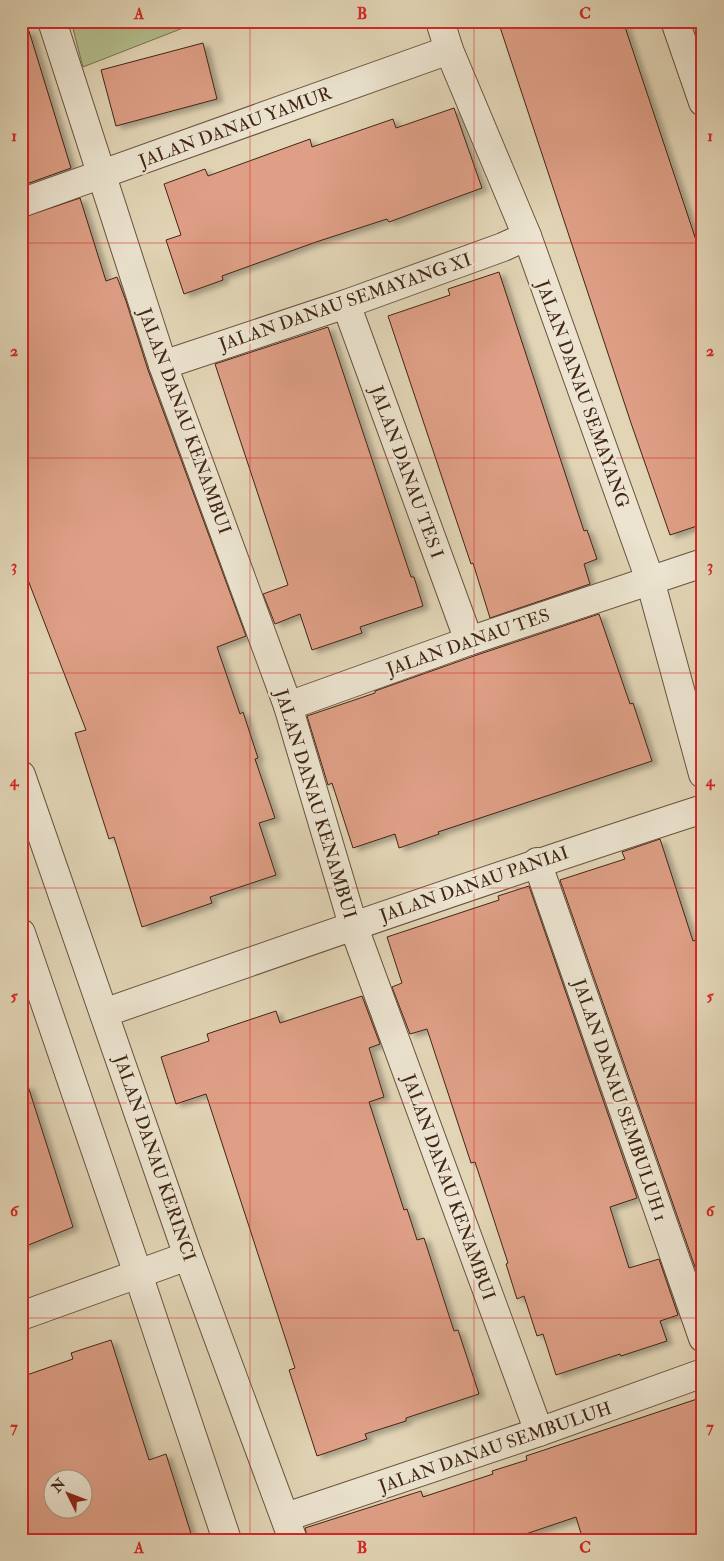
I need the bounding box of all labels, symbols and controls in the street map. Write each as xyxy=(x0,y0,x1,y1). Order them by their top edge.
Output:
text: A xyxy=(133,4,145,24)
text: B xyxy=(357,4,367,24)
text: C xyxy=(579,4,591,24)
street label: JALAN DANAU YAMUR xyxy=(135,81,336,173)
text: 1 xyxy=(11,126,17,146)
text: 1 xyxy=(707,126,713,146)
street label: JALAN DANAU SEMAYANG XI xyxy=(215,248,474,357)
street label: JALAN DANAU SEMAYANG xyxy=(530,276,634,511)
street label: JALAN DANAU KENAMBUI xyxy=(133,304,236,537)
text: 2 xyxy=(10,341,18,361)
text: 2 xyxy=(706,341,714,361)
street label: JALAN DANAU TES I xyxy=(364,382,449,562)
text: 3 xyxy=(11,556,17,576)
text: 3 xyxy=(707,556,713,576)
street label: JALAN DANAU TES xyxy=(383,604,553,682)
street label: JALAN DANAU KENAMBUI xyxy=(269,686,361,922)
text: 4 xyxy=(9,771,20,791)
text: 4 xyxy=(705,771,716,791)
street label: JALAN DANAU PANIAI xyxy=(376,841,572,928)
street label: JALAN DANAU SEMBULUH 1 xyxy=(567,975,672,1224)
text: 5 xyxy=(10,986,18,1006)
text: 5 xyxy=(706,986,714,1006)
street label: JALAN DANAU KERINCI xyxy=(108,1051,201,1264)
street label: JALAN DANAU KENAMBUI xyxy=(397,1070,500,1303)
text: 6 xyxy=(10,1201,20,1221)
text: 6 xyxy=(706,1201,716,1221)
street label: JALAN DANAU SEMBULUH xyxy=(375,1397,615,1498)
text: 7 xyxy=(10,1417,18,1437)
text: 7 xyxy=(706,1417,714,1437)
north arrow xyxy=(42,1468,92,1518)
text: N xyxy=(48,1475,70,1497)
text: A xyxy=(133,1538,145,1558)
text: B xyxy=(357,1538,367,1558)
text: C xyxy=(579,1538,591,1558)

